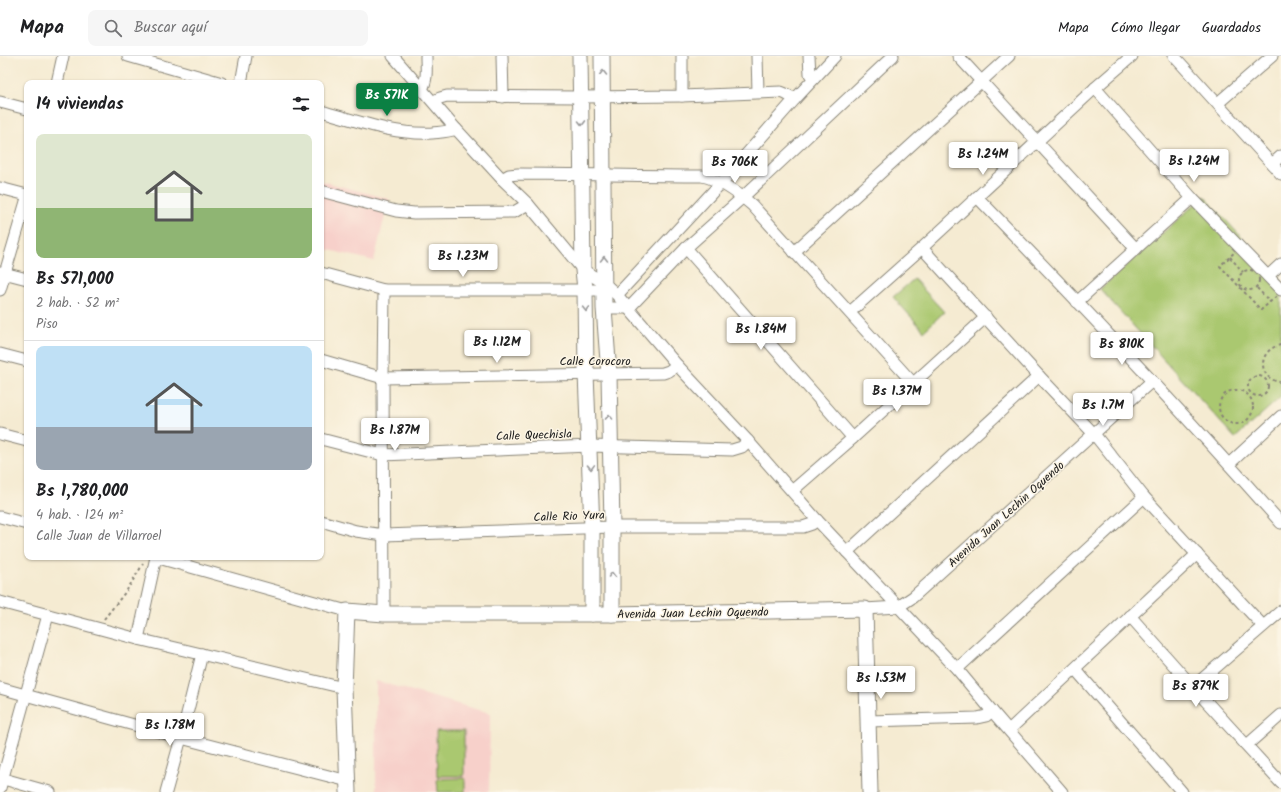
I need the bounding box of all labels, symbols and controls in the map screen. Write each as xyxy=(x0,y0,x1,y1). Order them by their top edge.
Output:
search box xyxy=(88,10,368,46)
text: Mapa xyxy=(20,13,64,43)
text: Buscar aquí xyxy=(134,16,207,40)
icon: search xyxy=(102,17,124,39)
text: Mapa xyxy=(1058,17,1089,39)
text: Cómo llegar xyxy=(1111,17,1180,39)
text: Guardados xyxy=(1202,17,1261,39)
one-way arrow xyxy=(599,70,607,76)
pin: Bs 571K xyxy=(350,83,424,117)
text: Bs 571K xyxy=(365,85,409,106)
text: 14 viviendas xyxy=(36,91,124,118)
icon: filters xyxy=(290,93,312,115)
one-way arrow xyxy=(577,120,586,126)
pin: Bs 1.24M xyxy=(942,142,1024,176)
text: Bs 1.24M xyxy=(958,144,1008,165)
pin: Bs 1.24M xyxy=(1153,149,1235,183)
pin: Bs 706K xyxy=(698,150,772,184)
text: Bs 1.24M xyxy=(1169,151,1219,172)
text: Bs 706K xyxy=(712,152,758,173)
icon: home xyxy=(138,160,210,232)
pin: Bs 1.23M xyxy=(422,244,504,278)
text: Bs 1.23M xyxy=(438,246,488,267)
one-way arrow xyxy=(600,256,608,262)
text: Bs 571,000 xyxy=(36,266,113,293)
text: 2 hab. · 52 m² xyxy=(36,293,119,314)
one-way arrow xyxy=(582,306,590,312)
text: Piso xyxy=(36,314,58,335)
pin: Bs 1.84M xyxy=(720,317,802,351)
text: Bs 1.84M xyxy=(736,319,786,340)
pin: Bs 1.12M xyxy=(456,330,538,364)
text: Bs 1.12M xyxy=(473,332,521,353)
pin: Bs 810K xyxy=(1085,332,1159,366)
text: Bs 810K xyxy=(1099,334,1145,355)
street label: Calle Corocoro xyxy=(559,352,631,371)
icon: home xyxy=(138,372,210,444)
pin: Bs 1.37M xyxy=(856,379,938,413)
text: Bs 1.37M xyxy=(872,381,922,402)
pin: Bs 1.7M xyxy=(1066,393,1140,427)
text: Bs 1.7M xyxy=(1082,395,1124,416)
one-way arrow xyxy=(605,414,614,420)
pin: Bs 1.87M xyxy=(354,418,436,452)
text: Bs 1.87M xyxy=(370,420,420,441)
street label: Calle Quechisla xyxy=(496,425,573,446)
street label: Avenida Juan Lechin Oquendo xyxy=(944,457,1069,572)
one-way arrow xyxy=(586,464,595,470)
text: Bs 1,780,000 xyxy=(36,478,128,505)
text: 4 hab. · 124 m² xyxy=(36,505,123,526)
street label: Calle Rio Yura xyxy=(533,506,605,527)
text: Calle Juan de Villarroel xyxy=(36,526,161,547)
one-way arrow xyxy=(608,572,616,578)
street label: Avenida Juan Lechin Oquendo xyxy=(617,603,769,624)
pin: Bs 1.53M xyxy=(840,666,922,700)
text: Bs 1.53M xyxy=(856,668,906,689)
pin: Bs 879K xyxy=(1159,674,1233,708)
text: Bs 879K xyxy=(1172,676,1220,697)
pin: Bs 1.78M xyxy=(129,713,211,747)
text: Bs 1.78M xyxy=(145,715,195,736)

